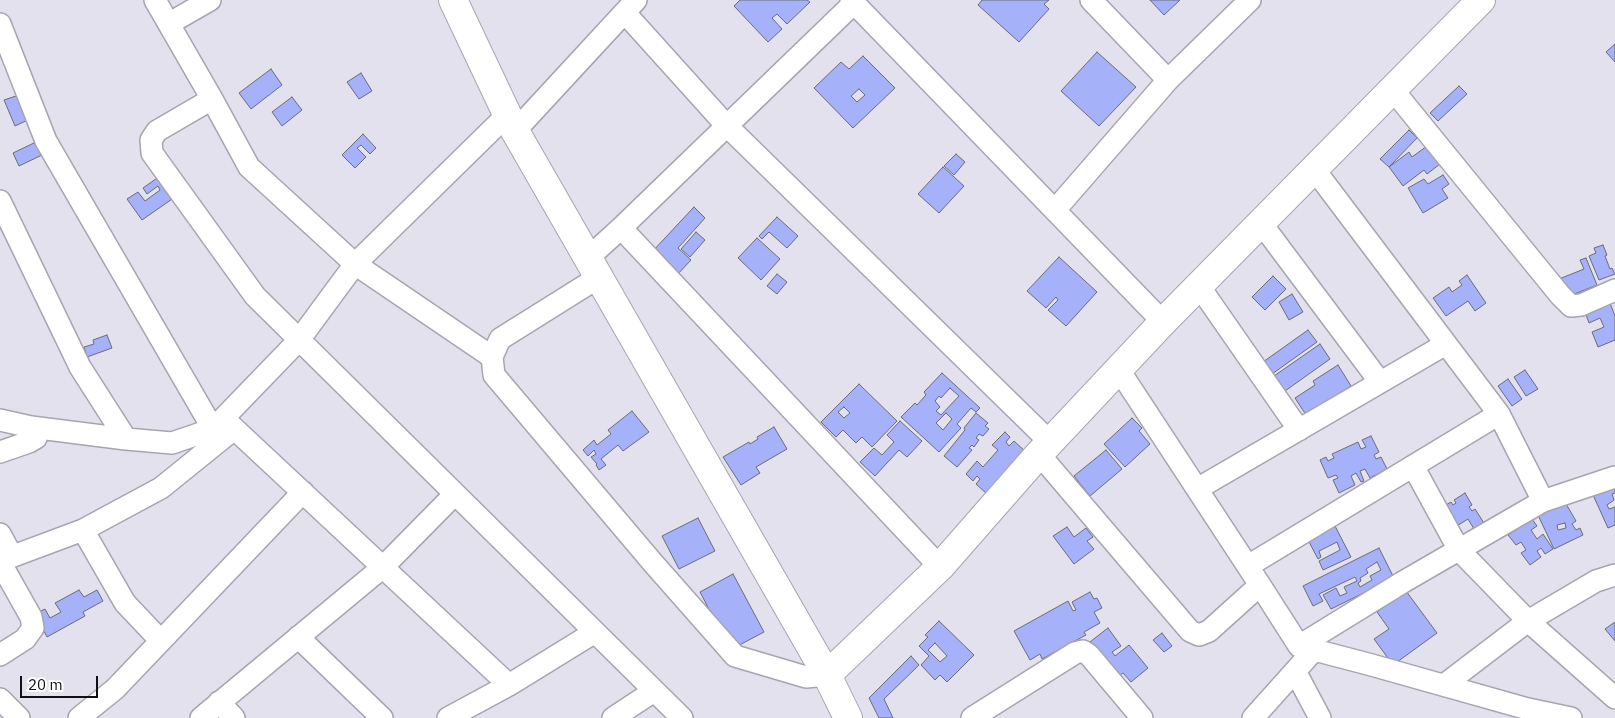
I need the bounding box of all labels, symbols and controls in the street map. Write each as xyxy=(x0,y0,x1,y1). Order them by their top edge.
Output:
scale bar xyxy=(22,666,100,698)
text: 20 m xyxy=(28,675,63,694)

